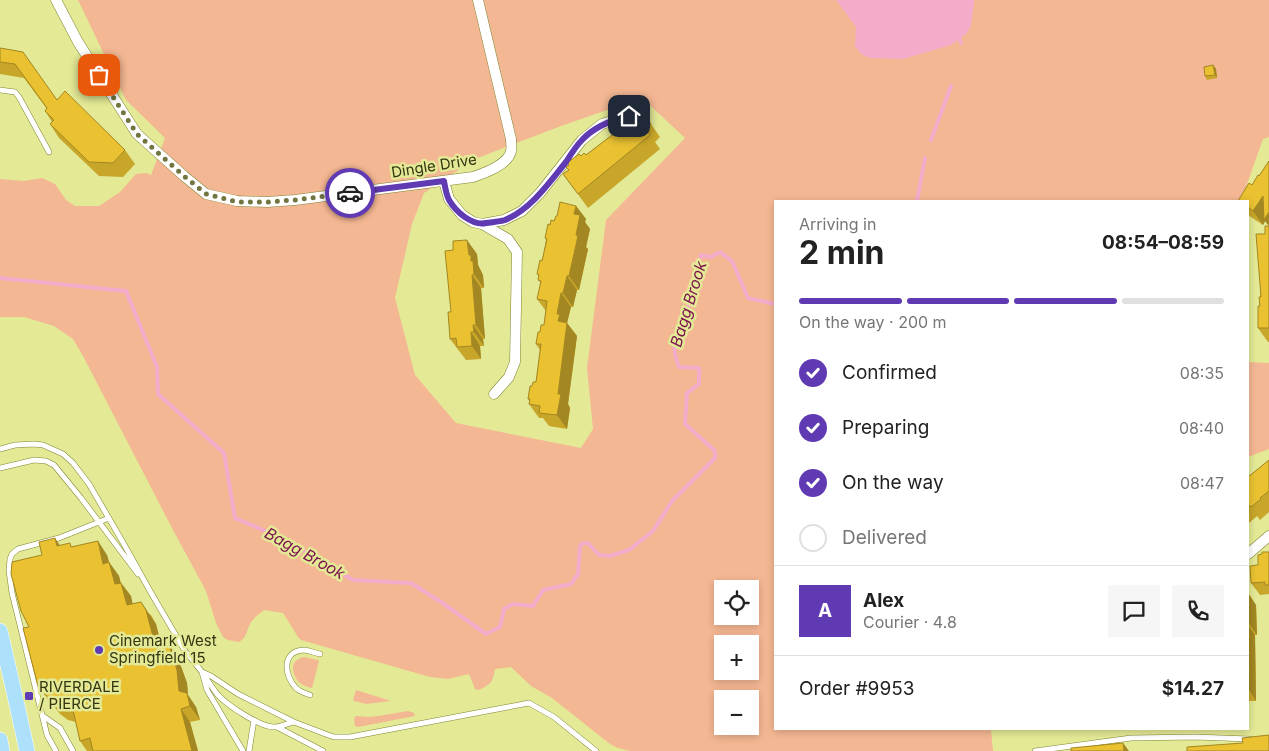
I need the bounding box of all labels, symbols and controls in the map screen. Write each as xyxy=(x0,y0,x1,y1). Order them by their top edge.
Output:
pin xyxy=(78,54,120,96)
icon: bag xyxy=(85,61,113,89)
pin xyxy=(608,95,650,137)
icon: home xyxy=(615,102,643,130)
street label: Dingle Drive xyxy=(390,149,478,182)
courier xyxy=(325,168,375,218)
icon: car xyxy=(336,179,364,207)
text: Arriving in xyxy=(799,214,876,234)
text: 08:54–08:59 xyxy=(1102,231,1224,254)
text: 2 min xyxy=(799,233,885,272)
water label: Bagg Brook xyxy=(665,258,711,349)
text: On the way · 200 m xyxy=(799,312,947,332)
icon: check xyxy=(799,359,827,387)
text: Confirmed xyxy=(842,361,937,384)
text: 08:35 xyxy=(1180,363,1224,383)
icon: check xyxy=(799,414,827,442)
text: Preparing xyxy=(842,416,929,439)
text: 08:40 xyxy=(1179,418,1224,438)
icon: check xyxy=(799,469,827,497)
text: On the way xyxy=(842,471,944,494)
text: 08:47 xyxy=(1180,473,1224,493)
water label: Bagg Brook xyxy=(261,523,349,583)
text: Delivered xyxy=(842,526,927,549)
map controls xyxy=(714,580,759,735)
button: locate xyxy=(714,580,759,625)
button: chat xyxy=(1108,585,1160,637)
button: phone xyxy=(1172,585,1224,637)
text: Alex xyxy=(863,589,904,612)
text: A xyxy=(818,599,832,622)
text: Courier · 4.8 xyxy=(863,612,957,632)
place label: Cinemark West Springfield 15 xyxy=(109,631,217,667)
button: + xyxy=(714,635,759,680)
marker: Cinemark West Springfield 15 xyxy=(93,644,105,656)
place label: RIVERDALE / PIERCE xyxy=(39,677,120,713)
text: Order #9953 xyxy=(799,677,914,700)
text: $14.27 xyxy=(1162,677,1224,700)
marker: RIVERDALE / PIERCE xyxy=(23,690,35,702)
button: − xyxy=(714,690,759,735)

